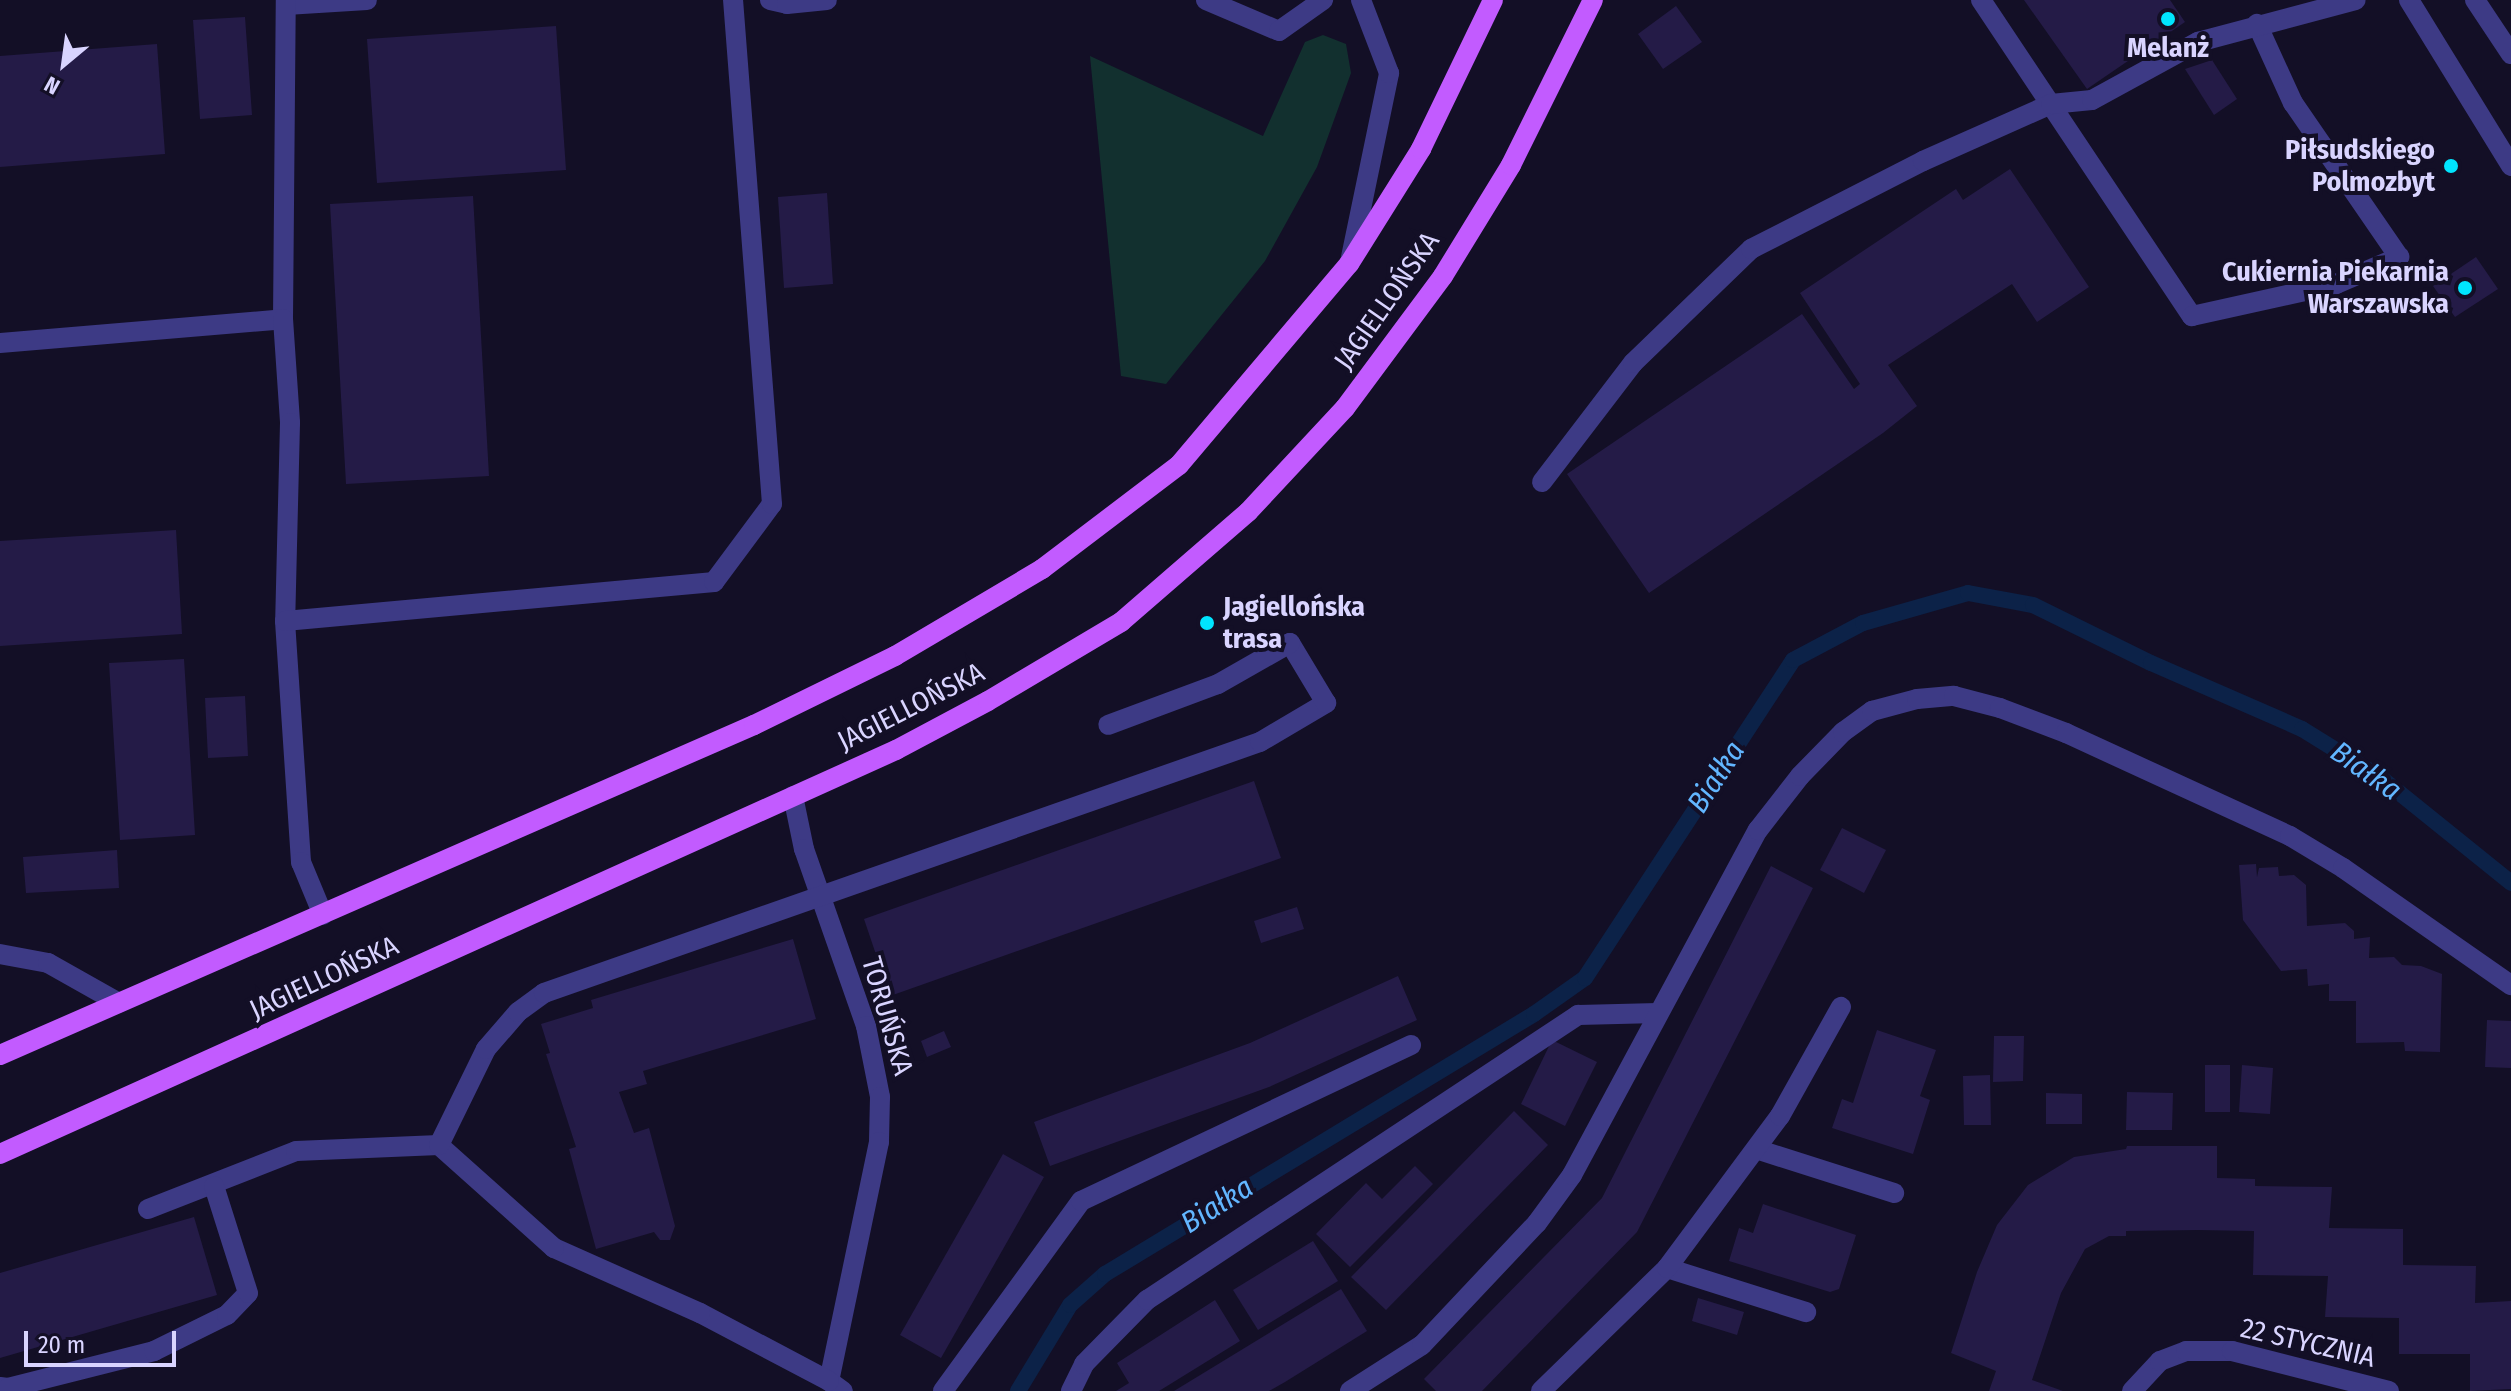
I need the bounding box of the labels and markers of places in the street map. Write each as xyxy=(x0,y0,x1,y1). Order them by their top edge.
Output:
marker: Melanż xyxy=(2159,10,2177,28)
place label: Melanż xyxy=(2127,31,2209,65)
place label: Piłsudskiego Polmozbyt xyxy=(2285,133,2435,199)
marker: Piłsudskiego Polmozbyt xyxy=(2442,157,2460,175)
place label: Cukiernia Piekarnia Warszawska xyxy=(2222,255,2449,321)
marker: Cukiernia Piekarnia Warszawska xyxy=(2456,279,2474,297)
place label: Jagiellońska trasa xyxy=(1223,590,1365,656)
marker: Jagiellońska trasa xyxy=(1198,614,1216,632)

